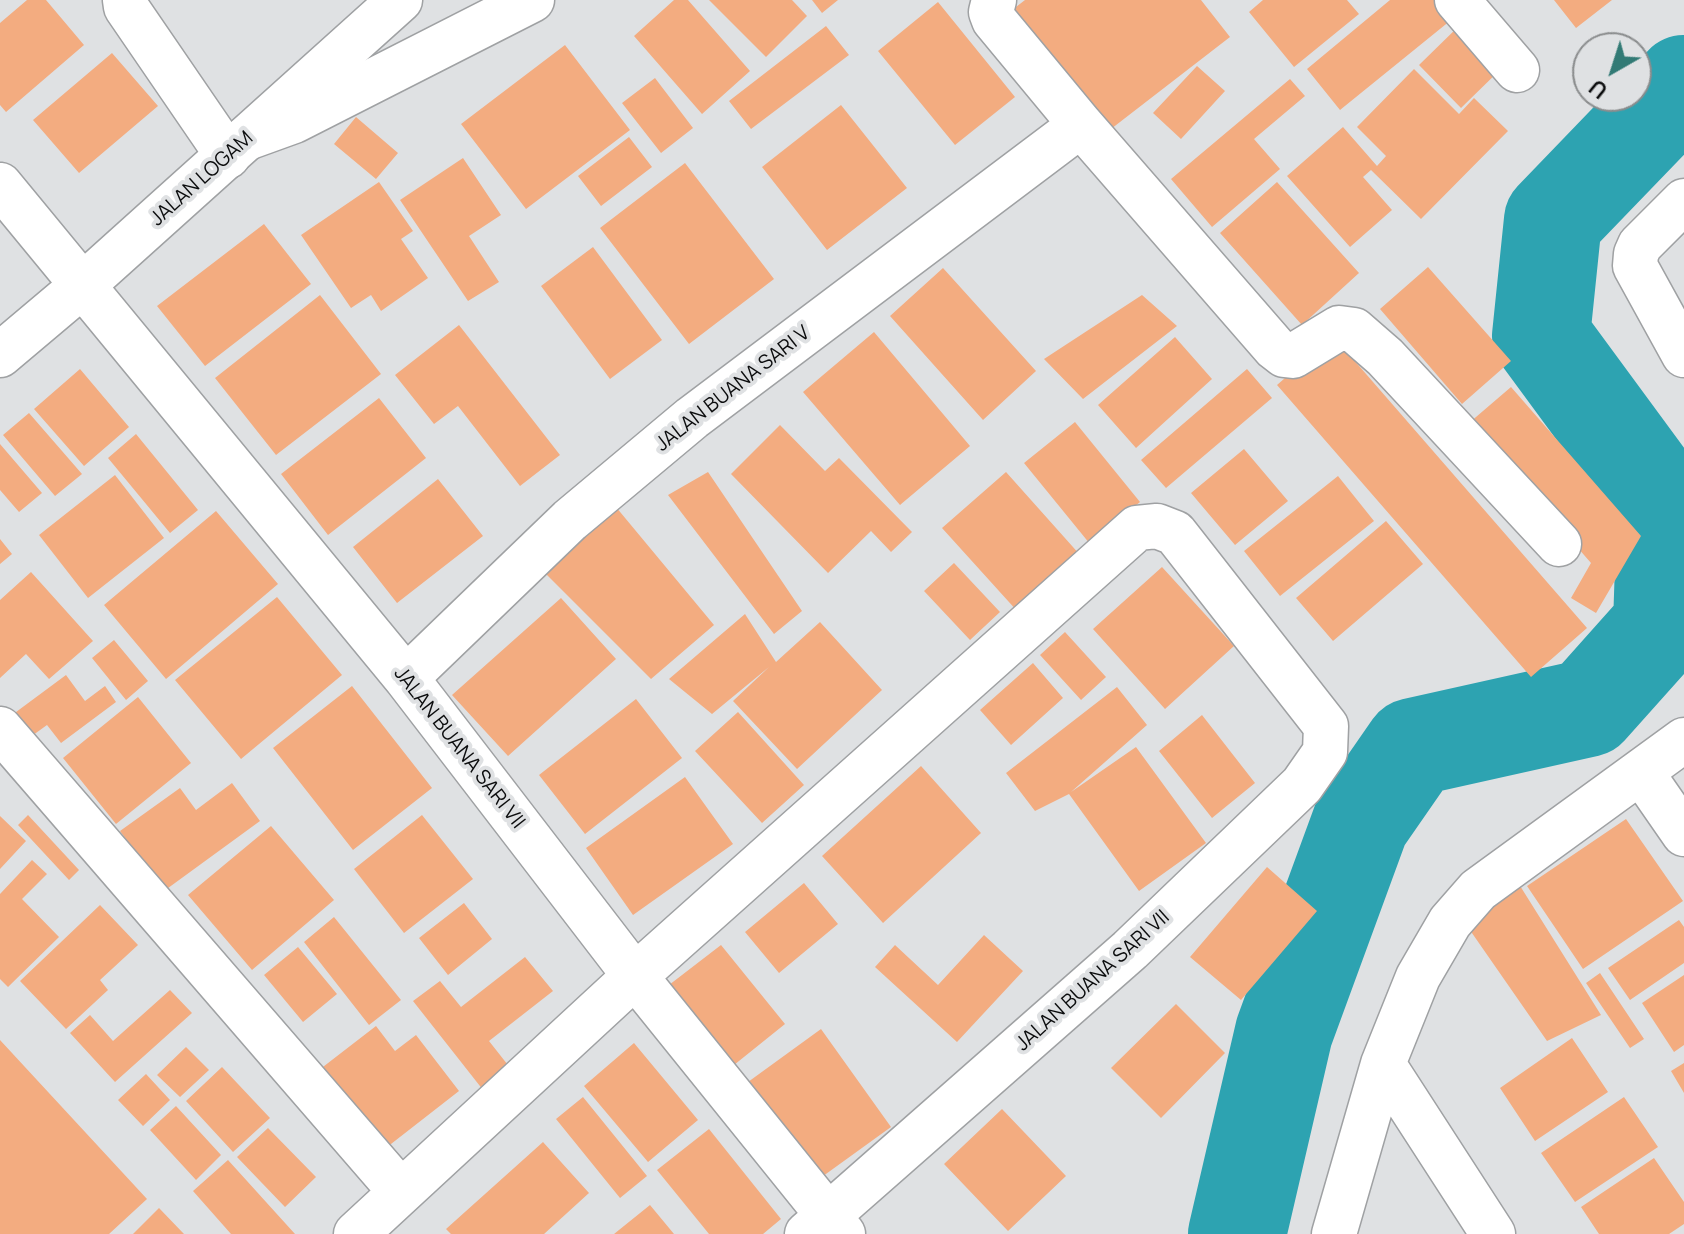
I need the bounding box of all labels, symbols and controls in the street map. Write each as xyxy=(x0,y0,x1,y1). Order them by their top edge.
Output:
north arrow xyxy=(1572,32,1652,112)
text: U xyxy=(1583,72,1614,106)
street label: JALAN LOGAM xyxy=(146,127,258,231)
street label: JALAN BUANA SARI V xyxy=(651,321,815,457)
street label: JALAN BUANA SARI VII xyxy=(388,662,530,834)
street label: JALAN BUANA SARI VII xyxy=(1011,906,1175,1056)

